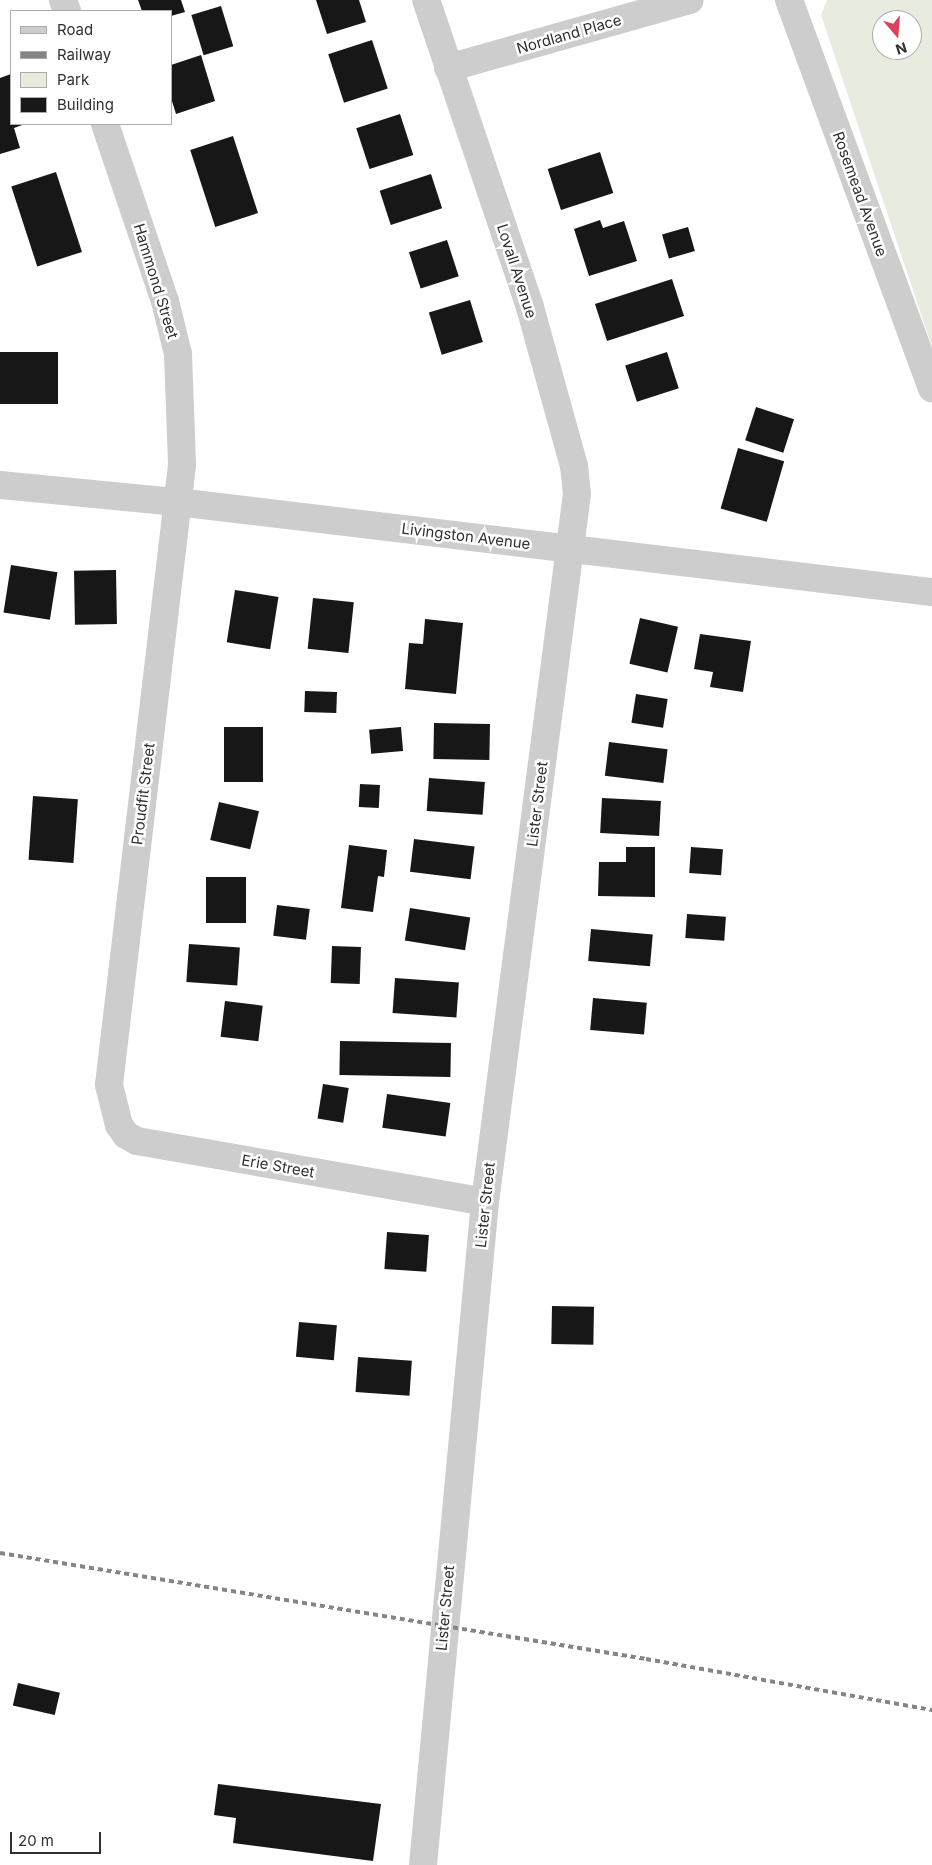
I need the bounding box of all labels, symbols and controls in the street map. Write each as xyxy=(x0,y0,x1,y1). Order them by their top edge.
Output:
legend xyxy=(10,10,172,125)
street label: Nordland Place xyxy=(515,10,623,58)
north arrow xyxy=(872,10,922,60)
text: Road xyxy=(57,20,93,39)
text: N xyxy=(894,39,909,59)
text: Railway xyxy=(57,45,111,64)
text: Park xyxy=(57,70,89,89)
text: Building xyxy=(57,95,114,114)
street label: Rosemead Avenue xyxy=(829,129,891,259)
street label: Hammond Street xyxy=(130,221,182,341)
street label: Lovall Avenue xyxy=(493,222,541,320)
street label: Livingston Avenue xyxy=(401,519,531,553)
street label: Proudfit Street xyxy=(128,742,158,846)
street label: Lister Street xyxy=(523,760,551,848)
street label: Erie Street xyxy=(240,1151,316,1181)
street label: Lister Street xyxy=(472,1161,498,1249)
street label: Lister Street xyxy=(432,1565,458,1651)
scale bar xyxy=(12,1822,104,1854)
text: 20 m xyxy=(18,1831,54,1850)

